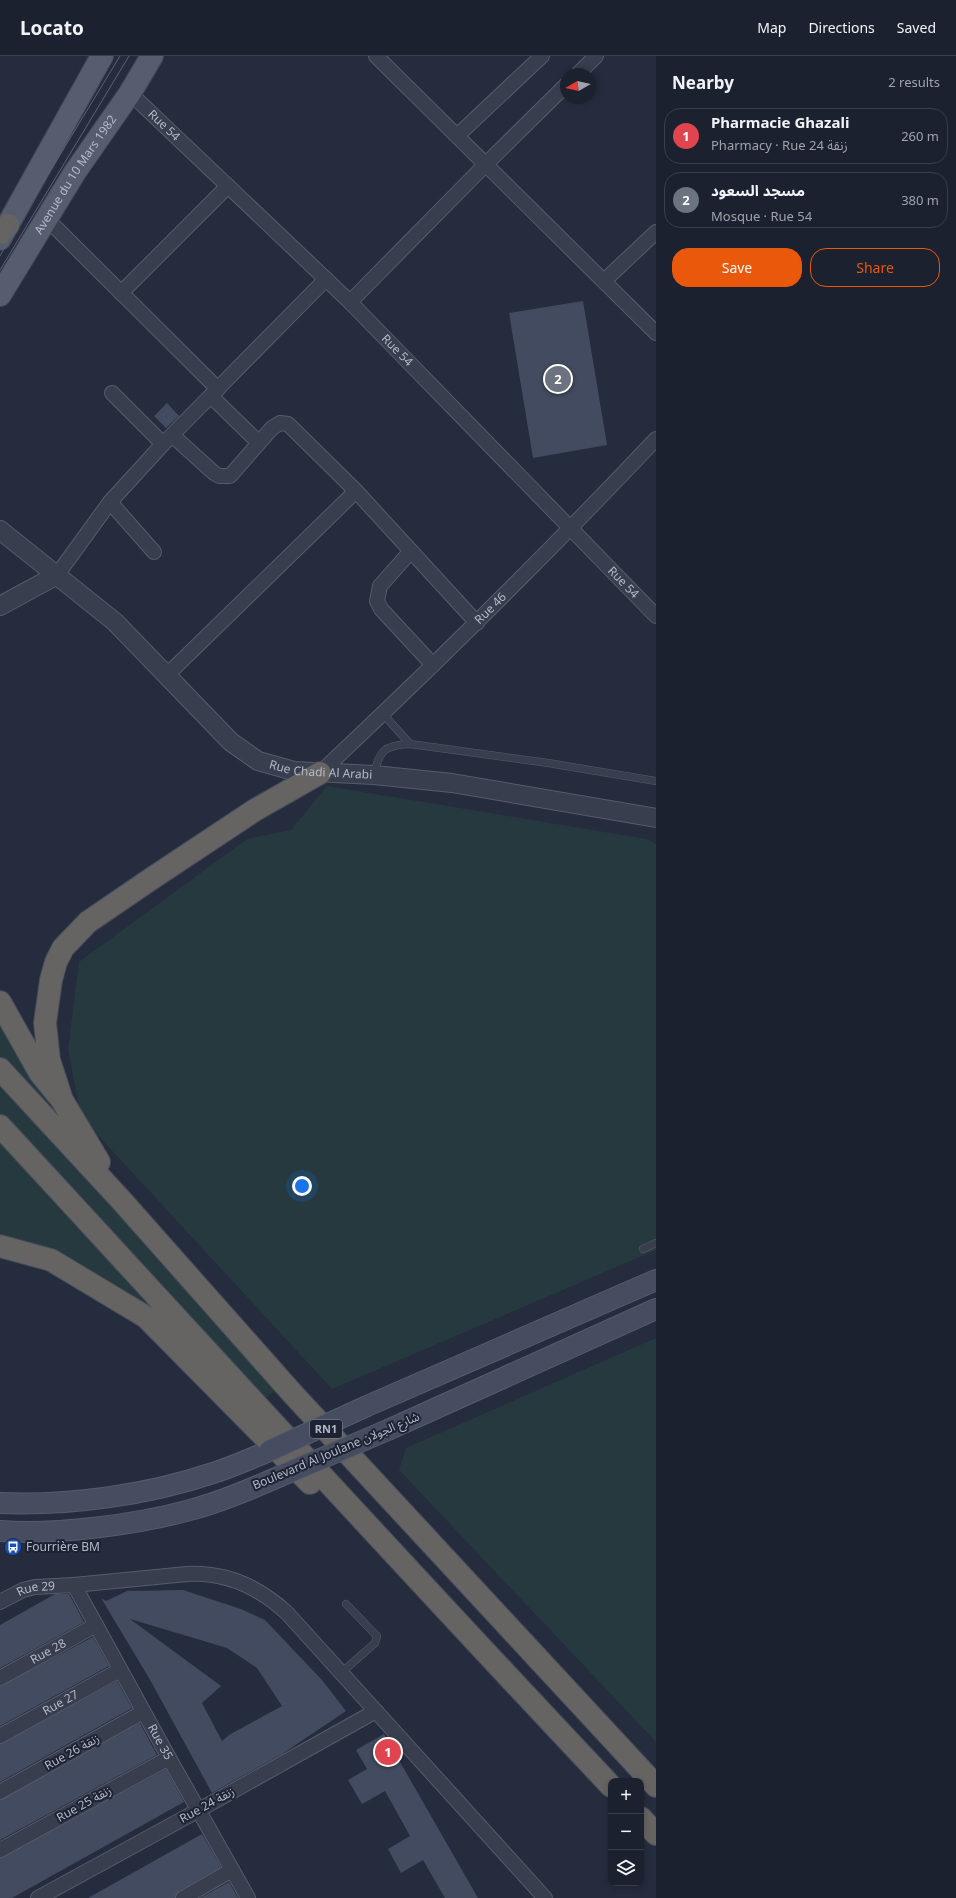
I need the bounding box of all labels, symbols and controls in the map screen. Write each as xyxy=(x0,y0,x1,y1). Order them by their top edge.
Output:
text: Locato xyxy=(20,15,84,41)
text: Map xyxy=(757,18,786,37)
text: Directions xyxy=(808,18,875,37)
text: Saved xyxy=(897,18,936,37)
north arrow xyxy=(560,68,596,104)
text: Nearby xyxy=(672,71,734,94)
text: 2 results xyxy=(888,73,940,91)
street label: Rue 54 xyxy=(145,106,184,145)
street label: Avenue du 10 Mars 1982 xyxy=(30,111,120,237)
text: Pharmacie Ghazali xyxy=(711,112,849,132)
text: 1 xyxy=(682,127,690,145)
text: 260 m xyxy=(901,127,939,145)
text: Pharmacy · Rue 24 زنقة xyxy=(711,136,848,154)
text: مسجد السعود xyxy=(711,180,805,200)
text: 2 xyxy=(682,191,690,209)
text: 380 m xyxy=(901,191,939,209)
text: Mosque · Rue 54 xyxy=(711,207,812,225)
button: Save xyxy=(672,248,802,287)
button: Share xyxy=(810,248,940,287)
street label: Rue 54 xyxy=(378,330,417,370)
pin: 2 xyxy=(545,364,571,394)
street label: Rue 54 xyxy=(604,562,643,602)
street label: Rue 46 xyxy=(470,588,510,628)
street label: Rue Chadi Al Arabi xyxy=(267,756,373,783)
your location xyxy=(292,1176,312,1196)
street label: Boulevard Al Joulane شارع الجولان xyxy=(250,1408,422,1494)
road number: RN1 xyxy=(310,1420,342,1438)
bus stop icon: Fourrière BM xyxy=(3,1537,23,1557)
place label: Fourrière BM xyxy=(26,1538,100,1555)
street label: Rue 29 xyxy=(13,1577,55,1600)
street label: Rue 28 xyxy=(27,1634,69,1668)
street label: Rue 27 xyxy=(39,1686,81,1719)
street label: Rue 35 xyxy=(144,1721,177,1763)
street label: Rue 26 زنقة xyxy=(41,1729,102,1774)
pin: 1 xyxy=(375,1737,401,1767)
map controls xyxy=(608,1778,644,1886)
button: + xyxy=(608,1778,644,1814)
street label: Rue 25 زنقة xyxy=(53,1781,114,1826)
street label: Rue 24 زنقة xyxy=(176,1782,237,1827)
button: − xyxy=(608,1814,644,1850)
button: layers xyxy=(608,1850,644,1886)

